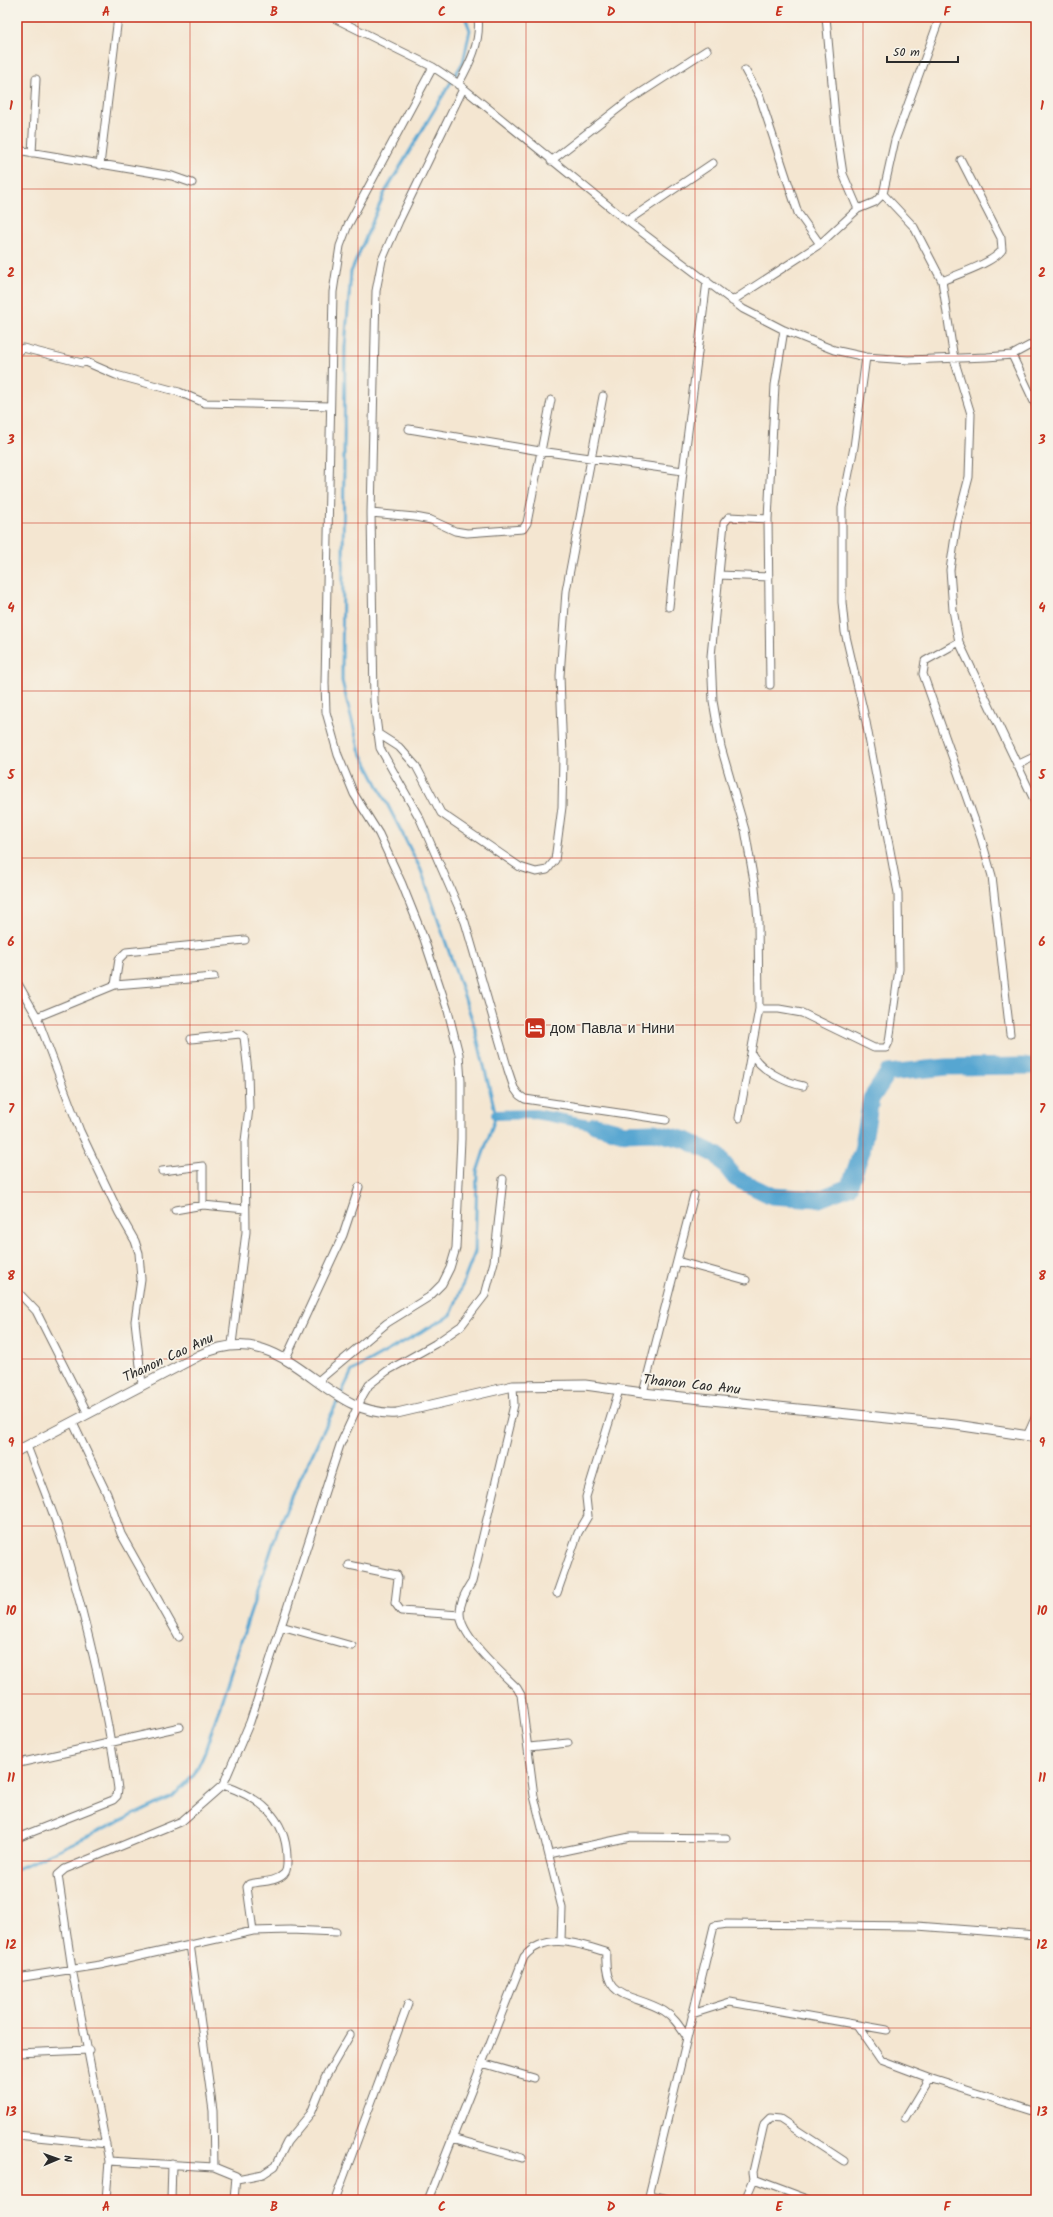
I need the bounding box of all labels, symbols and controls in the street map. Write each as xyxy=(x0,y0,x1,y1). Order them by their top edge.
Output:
text: A xyxy=(102,2,110,23)
text: B xyxy=(270,2,278,23)
text: C xyxy=(438,2,446,23)
text: D xyxy=(607,2,616,23)
text: E xyxy=(775,2,783,23)
text: F xyxy=(943,2,951,23)
scale bar xyxy=(887,38,958,64)
text: 50 m xyxy=(893,43,920,62)
text: 1 xyxy=(9,96,13,117)
text: 1 xyxy=(1040,96,1044,117)
text: 2 xyxy=(7,263,15,284)
text: 2 xyxy=(1038,263,1046,284)
text: 3 xyxy=(6,430,15,451)
text: 3 xyxy=(1037,430,1046,451)
text: 4 xyxy=(7,598,15,619)
text: 4 xyxy=(1038,598,1046,619)
text: 5 xyxy=(7,765,16,786)
text: 5 xyxy=(1038,765,1047,786)
text: 6 xyxy=(7,932,15,953)
text: 6 xyxy=(1038,932,1046,953)
hotel icon: дом Павла и Нини xyxy=(522,1015,548,1041)
place label: дом Павла и Нини xyxy=(550,1018,675,1040)
text: 7 xyxy=(8,1099,15,1120)
text: 7 xyxy=(1039,1099,1046,1120)
text: 8 xyxy=(7,1266,15,1287)
text: 8 xyxy=(1038,1266,1046,1287)
street label: Thanon Cao Anu xyxy=(119,1327,218,1389)
street label: Thanon Cao Anu xyxy=(642,1369,742,1401)
text: 9 xyxy=(8,1433,15,1454)
text: 9 xyxy=(1039,1433,1046,1454)
text: 10 xyxy=(6,1601,17,1622)
text: 10 xyxy=(1037,1601,1048,1622)
text: 11 xyxy=(7,1768,15,1789)
text: 11 xyxy=(1038,1768,1046,1789)
text: 12 xyxy=(5,1935,17,1956)
text: 12 xyxy=(1036,1935,1048,1956)
text: 13 xyxy=(5,2102,17,2123)
text: 13 xyxy=(1036,2102,1048,2123)
north arrow xyxy=(38,2139,78,2179)
text: N xyxy=(58,2155,76,2163)
text: A xyxy=(102,2197,110,2217)
text: B xyxy=(270,2197,278,2217)
text: C xyxy=(438,2197,446,2217)
text: D xyxy=(607,2197,616,2217)
text: E xyxy=(775,2197,783,2217)
text: F xyxy=(943,2197,951,2217)

